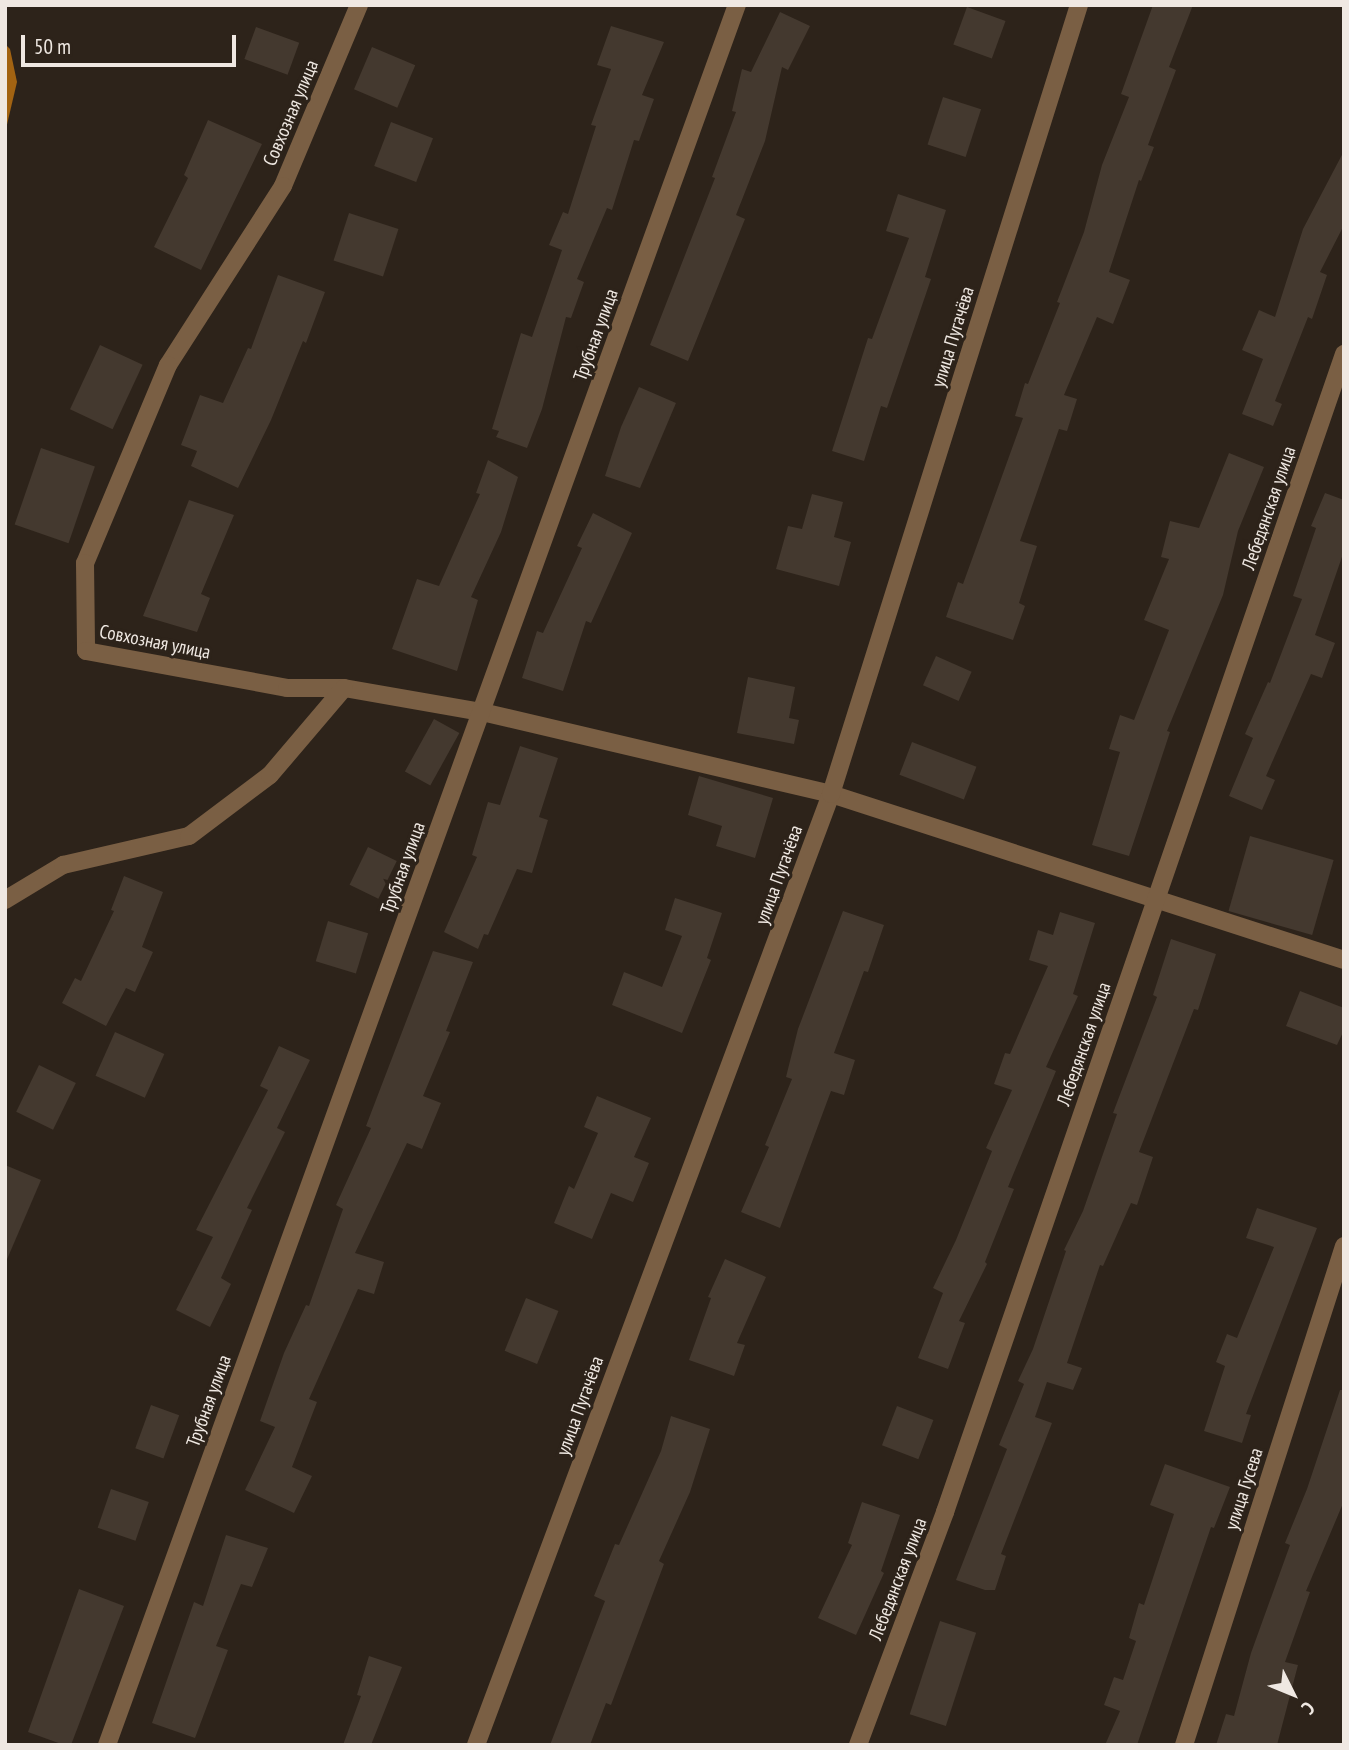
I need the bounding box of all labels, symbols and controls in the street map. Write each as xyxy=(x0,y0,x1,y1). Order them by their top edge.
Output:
scale bar xyxy=(24,21,240,65)
text: 50 m xyxy=(34,33,71,60)
street label: Совхозная улица xyxy=(259,57,323,169)
street label: улица Пугачёва xyxy=(927,284,979,390)
street label: Трубная улица xyxy=(569,286,623,384)
street label: Лебедянская улица xyxy=(1237,443,1301,573)
street label: Совхозная улица xyxy=(98,620,212,664)
street label: Трубная улица xyxy=(376,819,430,917)
street label: улица Пугачёва xyxy=(751,822,807,928)
street label: Лебедянская улица xyxy=(1052,979,1116,1109)
street label: Трубная улица xyxy=(182,1352,236,1450)
street label: улица Пугачёва xyxy=(552,1353,608,1459)
street label: улица Гусева xyxy=(1220,1445,1268,1533)
street label: Лебедянская улица xyxy=(864,1515,932,1643)
north arrow xyxy=(1258,1659,1328,1729)
text: С xyxy=(1297,1697,1320,1720)

